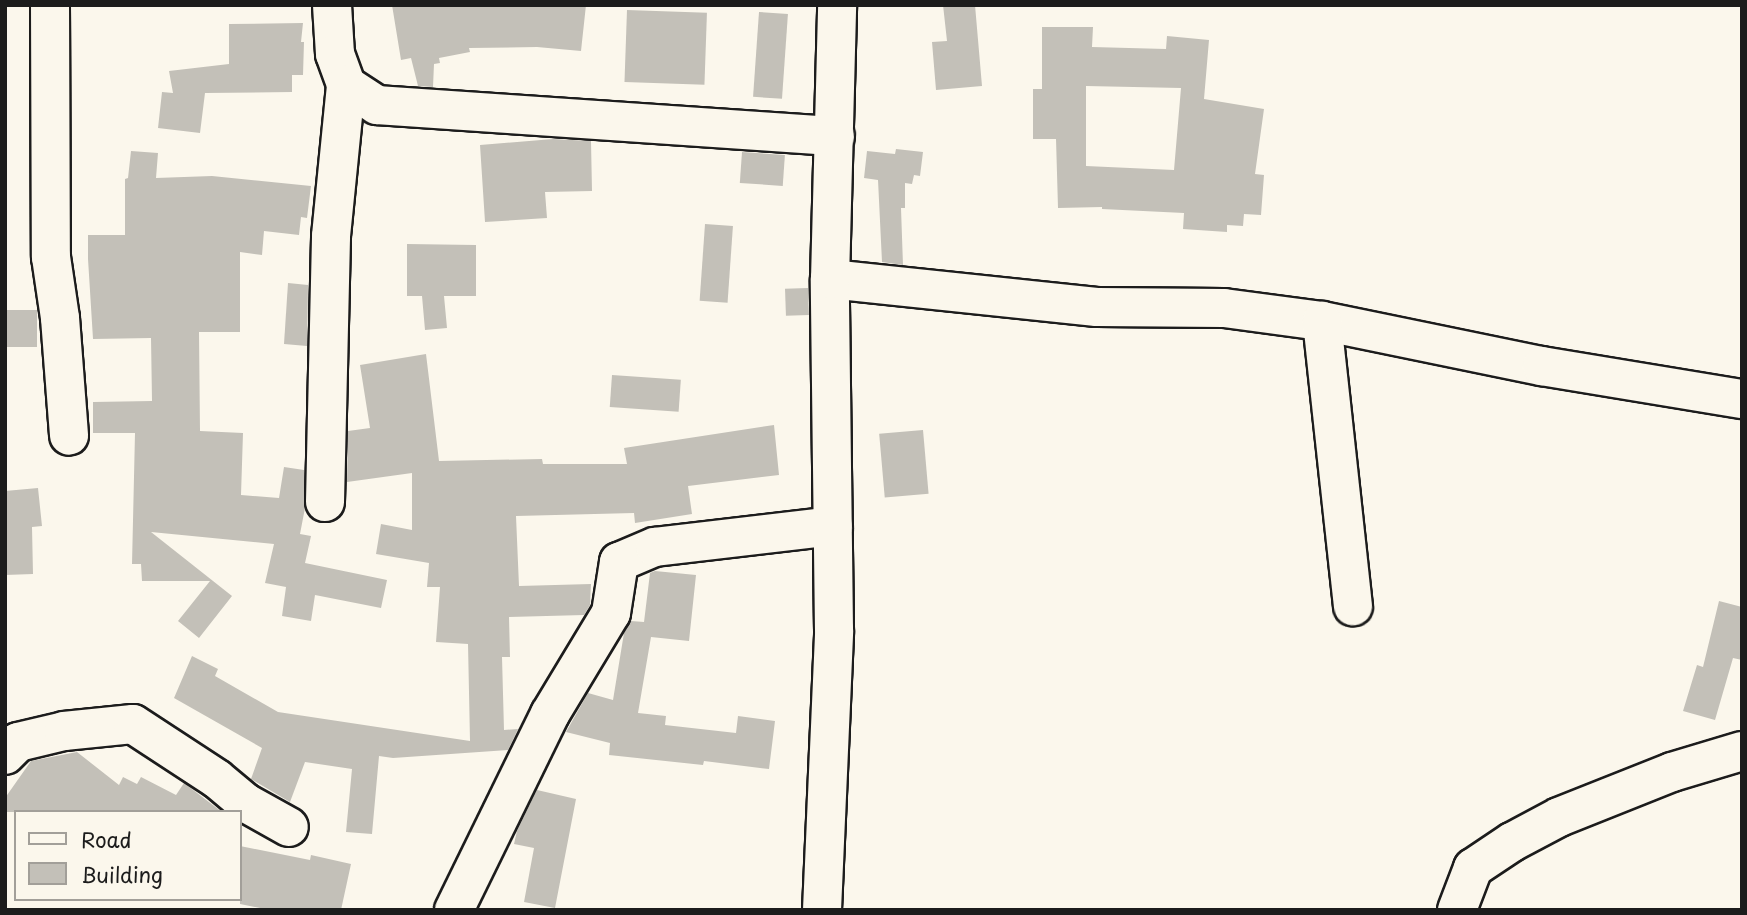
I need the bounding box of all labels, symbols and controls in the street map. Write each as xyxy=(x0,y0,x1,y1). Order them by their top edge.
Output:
legend xyxy=(14,810,242,901)
text: Road xyxy=(81,823,132,855)
text: Building xyxy=(81,858,163,890)

